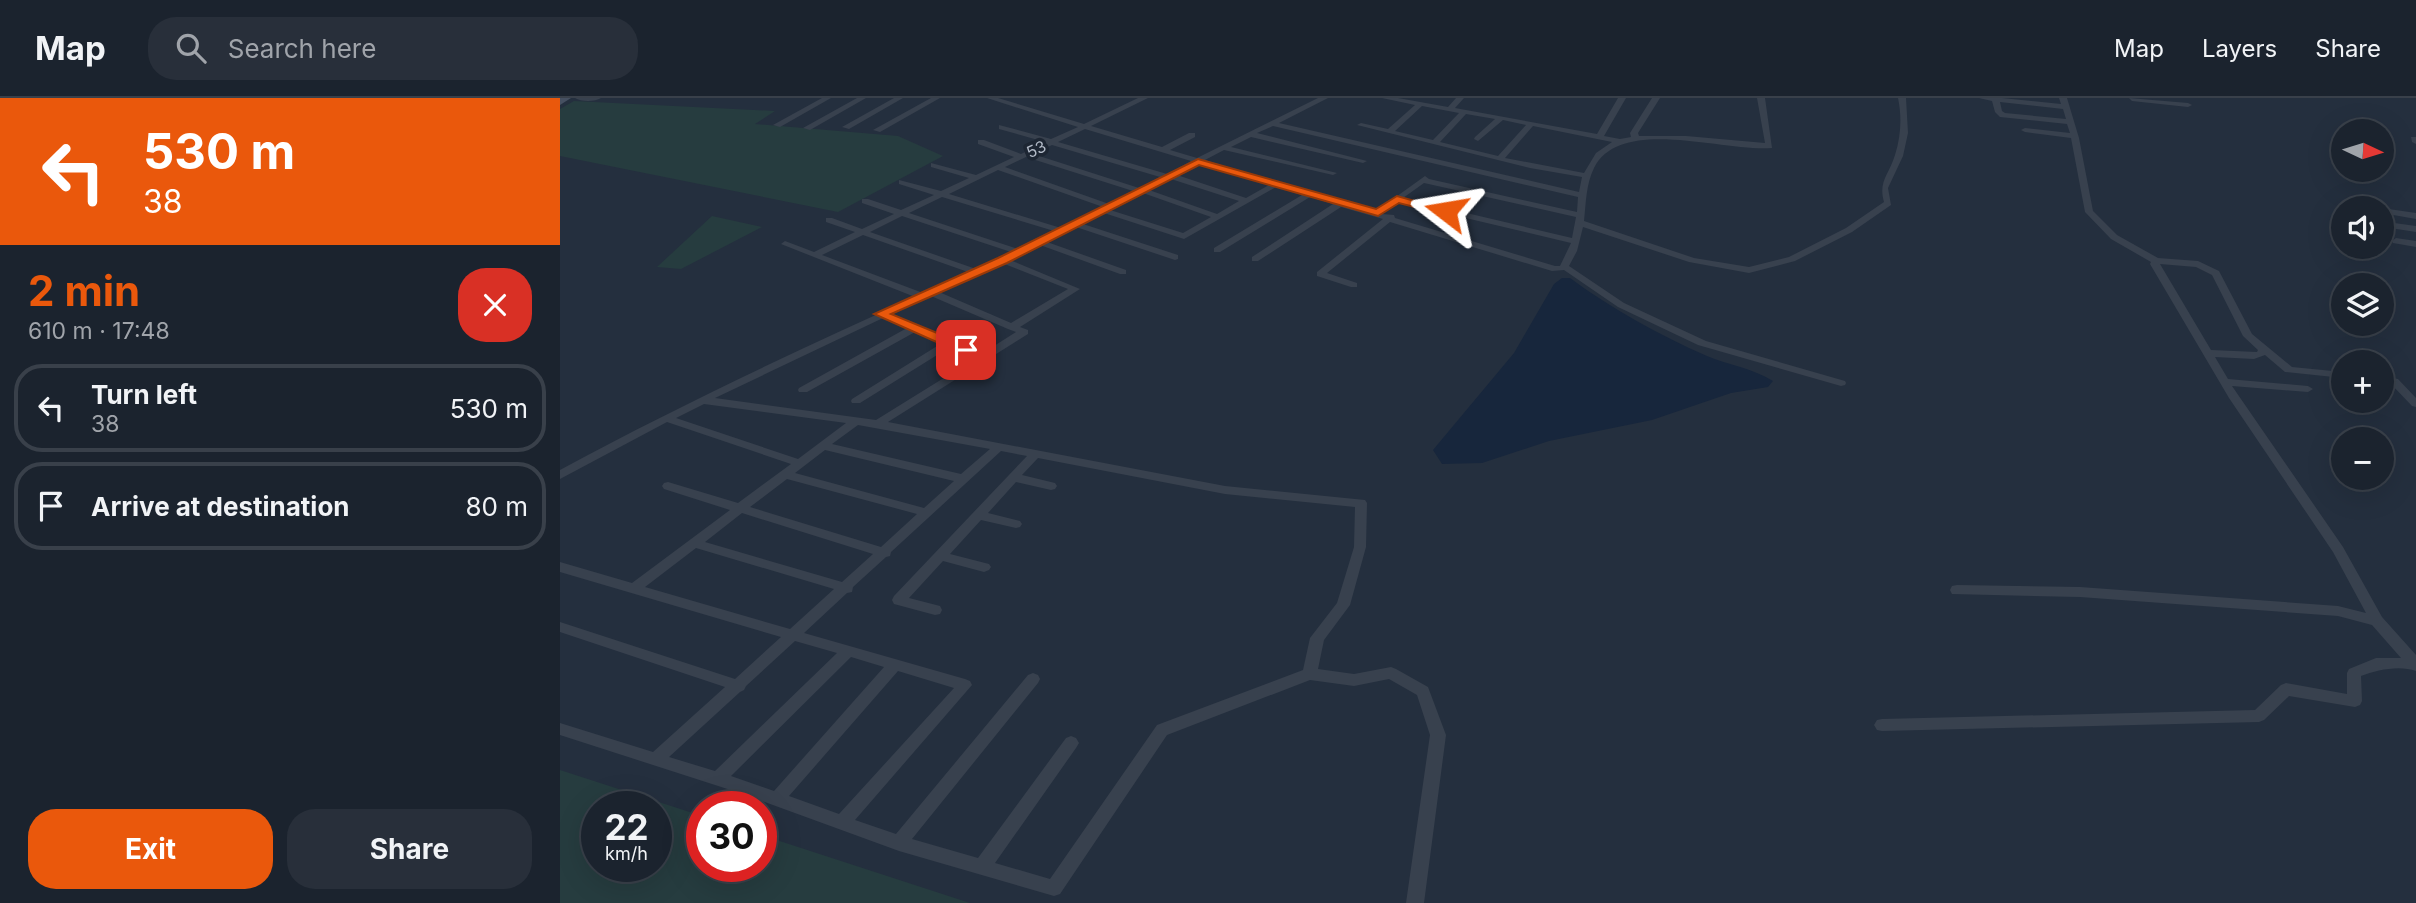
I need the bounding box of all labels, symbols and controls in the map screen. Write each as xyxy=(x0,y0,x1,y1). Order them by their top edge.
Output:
search box xyxy=(148,17,638,80)
text: Map xyxy=(35,28,106,68)
icon: search xyxy=(172,29,210,67)
text: Search here xyxy=(228,33,376,64)
text: Map xyxy=(2114,34,2164,63)
text: Layers xyxy=(2202,34,2277,63)
text: Share xyxy=(2315,34,2381,63)
north arrow xyxy=(2331,119,2394,182)
map controls xyxy=(2331,119,2394,490)
text: 530 m xyxy=(143,122,295,181)
icon: left xyxy=(28,126,119,217)
street label: 53 xyxy=(1023,136,1049,162)
position arrow xyxy=(1409,174,1483,248)
text: 38 xyxy=(143,182,183,221)
button: sound xyxy=(2331,196,2394,259)
text: 2 min xyxy=(28,265,140,316)
button: close xyxy=(458,268,532,342)
button: layers xyxy=(2331,273,2394,336)
text: 610 m · 17:48 xyxy=(28,317,170,345)
pin xyxy=(936,320,996,380)
icon: arrive xyxy=(947,331,985,369)
button: + xyxy=(2331,350,2394,413)
text: Turn left xyxy=(91,379,197,410)
icon: left xyxy=(32,389,70,427)
text: 530 m xyxy=(450,393,528,424)
text: 38 xyxy=(91,410,119,438)
button: − xyxy=(2331,427,2394,490)
icon: arrive xyxy=(32,487,70,525)
text: Arrive at destination xyxy=(91,491,350,522)
text: 80 m xyxy=(465,491,528,522)
speed limit sign: 30 xyxy=(686,791,777,882)
text: 22 xyxy=(604,806,649,848)
button: Exit xyxy=(28,809,273,889)
button: Share xyxy=(287,809,532,889)
text: km/h xyxy=(605,843,648,864)

